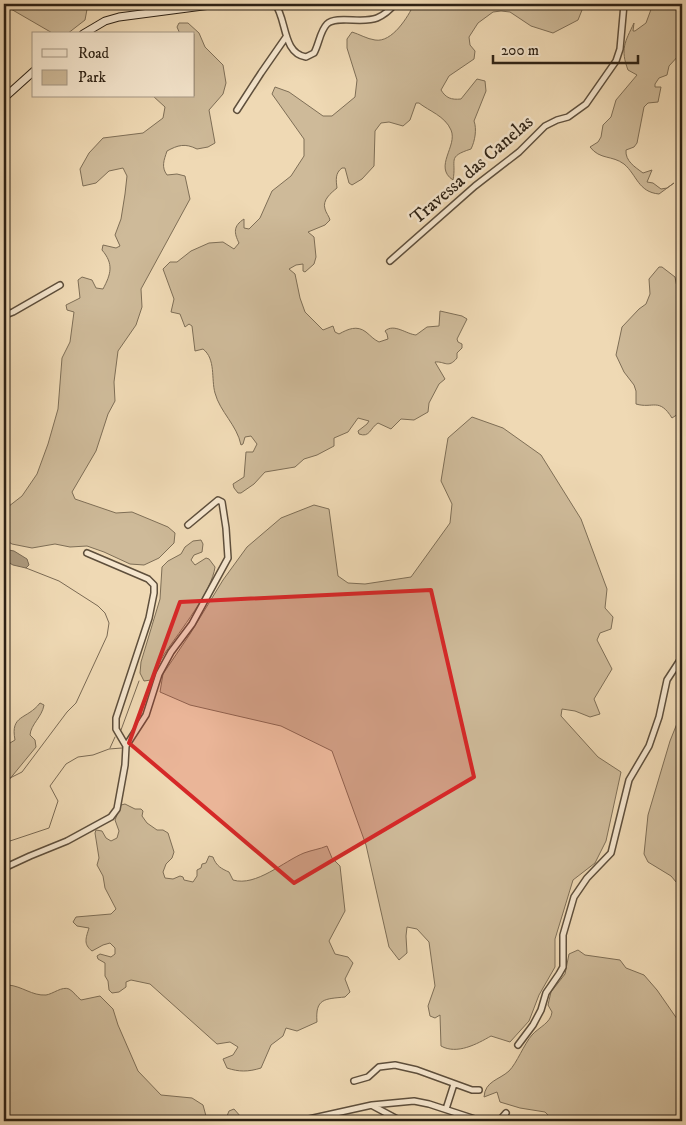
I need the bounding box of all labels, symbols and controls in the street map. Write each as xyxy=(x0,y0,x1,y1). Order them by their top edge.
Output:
legend xyxy=(32,32,195,98)
scale bar xyxy=(493,32,638,64)
text: 200 m xyxy=(501,41,539,60)
text: Road xyxy=(78,44,110,63)
text: Park xyxy=(78,68,107,87)
street label: Travessa das Canelas xyxy=(406,110,538,230)

